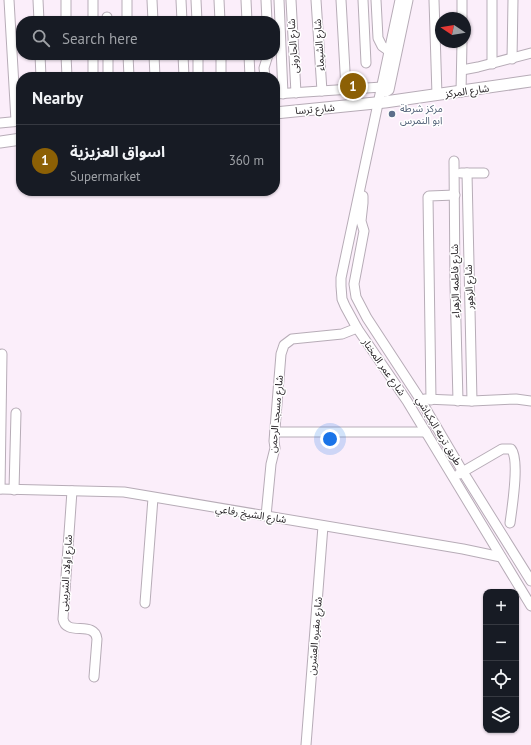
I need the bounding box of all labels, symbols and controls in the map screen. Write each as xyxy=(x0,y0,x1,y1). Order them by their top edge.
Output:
north arrow xyxy=(435,12,471,48)
search box xyxy=(16,16,280,60)
street label: شارع الحارونى xyxy=(285,18,302,74)
street label: شارع الشيماء xyxy=(311,18,328,71)
icon: search xyxy=(30,27,52,49)
text: Search here xyxy=(62,29,138,48)
pin: 1 xyxy=(340,71,366,101)
street label: شارع المركز xyxy=(443,81,490,102)
text: Nearby xyxy=(32,87,83,109)
street label: شارع ترسا xyxy=(295,101,336,118)
place label: مركز شرطة ابو النمرس xyxy=(400,102,443,127)
marker: مركز شرطة ابو النمرس xyxy=(387,109,397,119)
text: اسواق العزيزية xyxy=(70,142,165,161)
text: 1 xyxy=(41,152,49,169)
text: 360 m xyxy=(229,152,264,169)
text: Supermarket xyxy=(70,168,140,185)
street label: شارع فاطمه الزهراء xyxy=(448,244,463,318)
street label: شارع الزهور xyxy=(462,264,477,311)
street label: شارع عمر المختار xyxy=(358,335,409,399)
street label: شارع مسجد الرحمن xyxy=(266,375,287,453)
street label: طريق ترعه البكباشي xyxy=(412,394,465,469)
your location xyxy=(320,429,340,449)
street label: شارع الشيخ رفاعي xyxy=(214,502,288,527)
street label: شارع اولاد الشربينى xyxy=(57,534,76,612)
map controls xyxy=(483,589,519,733)
button: + xyxy=(483,589,519,625)
street label: شارع مقبره العشرين xyxy=(305,596,326,676)
button: − xyxy=(483,625,519,661)
button: locate xyxy=(483,661,519,697)
button: layers xyxy=(483,697,519,733)

